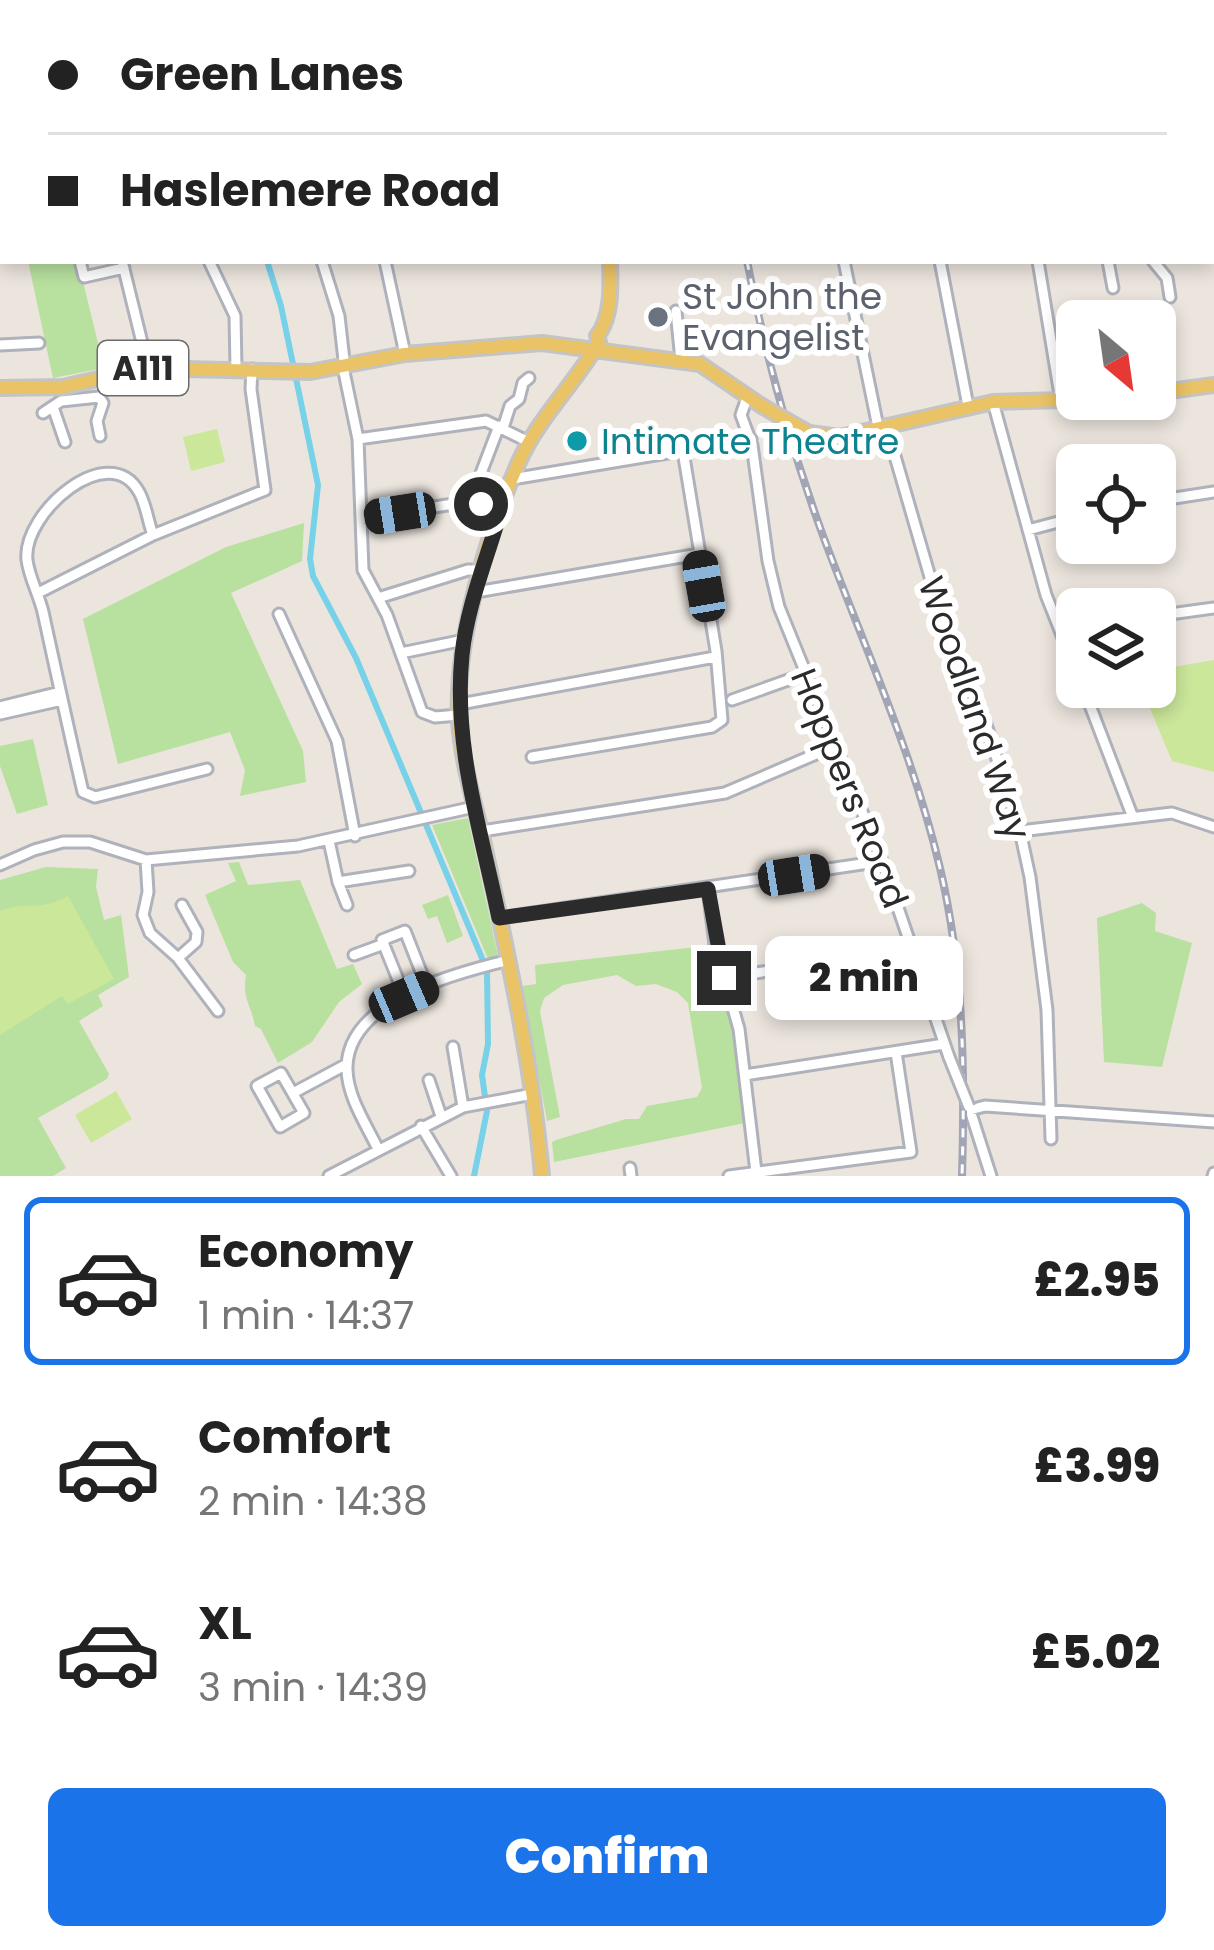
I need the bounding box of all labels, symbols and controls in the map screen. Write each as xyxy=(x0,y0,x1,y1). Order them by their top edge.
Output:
text: Green Lanes xyxy=(120,43,404,106)
text: Haslemere Road xyxy=(120,159,501,222)
place label: St John the Evangelist xyxy=(682,271,882,363)
north arrow xyxy=(1056,300,1176,420)
map controls xyxy=(1056,300,1176,708)
marker: St John the Evangelist xyxy=(645,304,671,330)
road number: A111 xyxy=(98,341,188,395)
place label: Intimate Theatre xyxy=(601,416,899,467)
marker: Intimate Theatre xyxy=(564,428,590,454)
button: locate xyxy=(1056,444,1176,564)
route start xyxy=(454,477,508,531)
car xyxy=(362,490,438,536)
car xyxy=(680,547,728,625)
street label: Woodland Way xyxy=(906,570,1043,847)
button: layers xyxy=(1056,588,1176,708)
street label: Hoppers Road xyxy=(778,661,921,916)
car xyxy=(756,852,832,898)
callout: 2 min xyxy=(766,936,964,1020)
text: 2 min xyxy=(809,950,919,1005)
route end xyxy=(697,951,751,1005)
car xyxy=(364,966,444,1028)
text: Economy xyxy=(198,1220,413,1283)
icon: car xyxy=(54,1227,162,1335)
text: £2.95 xyxy=(1034,1249,1160,1312)
text: 1 min · 14:37 xyxy=(198,1288,414,1343)
text: Comfort xyxy=(198,1406,391,1469)
icon: car xyxy=(54,1413,162,1521)
text: £3.99 xyxy=(1034,1435,1160,1498)
text: 2 min · 14:38 xyxy=(198,1474,428,1529)
text: XL xyxy=(198,1592,252,1655)
icon: car xyxy=(54,1599,162,1707)
text: £5.02 xyxy=(1032,1621,1160,1684)
text: 3 min · 14:39 xyxy=(198,1660,428,1715)
button: Confirm xyxy=(48,1788,1166,1926)

